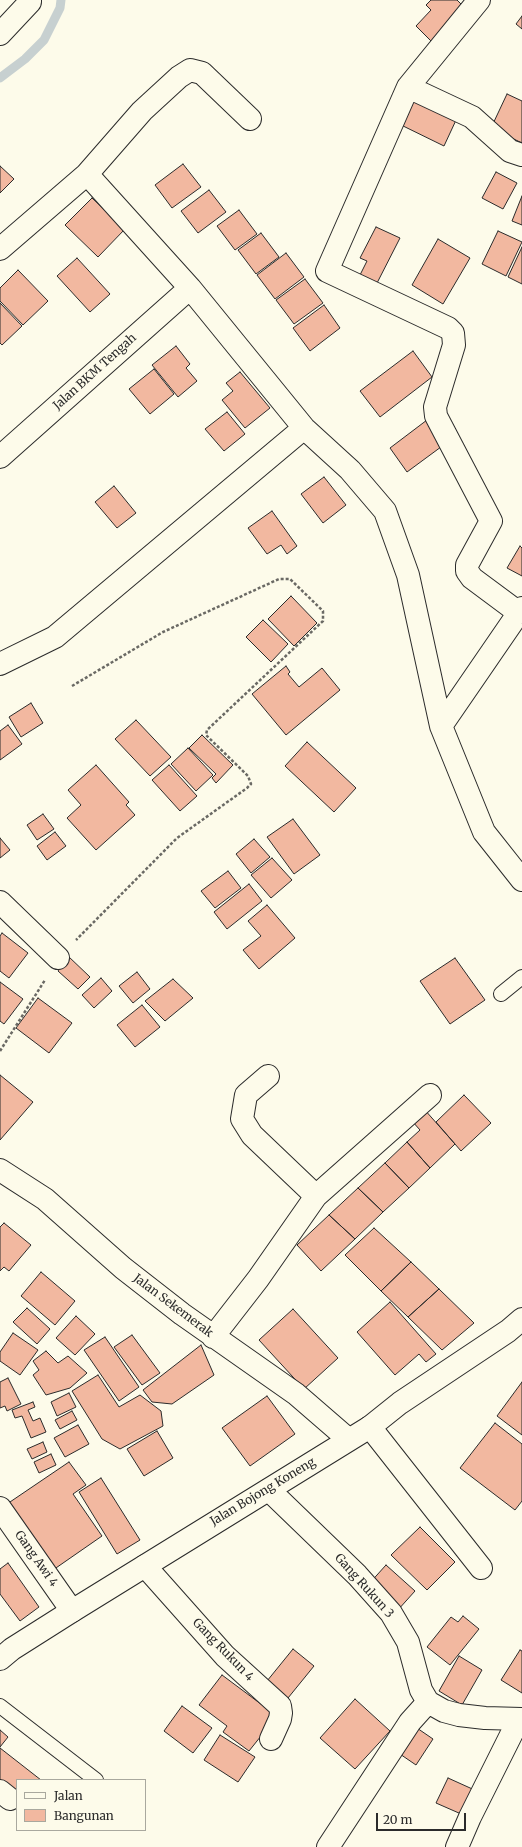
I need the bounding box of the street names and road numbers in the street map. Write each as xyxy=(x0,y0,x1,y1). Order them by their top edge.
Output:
street label: Jalan BKM Tengah xyxy=(51,331,139,413)
street label: Jalan Sekemerak xyxy=(130,1271,216,1341)
street label: Jalan Bojong Koneng xyxy=(208,1455,318,1529)
street label: Gang Awi 4 xyxy=(11,1528,61,1590)
street label: Gang Rukun 3 xyxy=(331,1551,397,1621)
street label: Gang Rukun 4 xyxy=(189,1616,257,1684)

